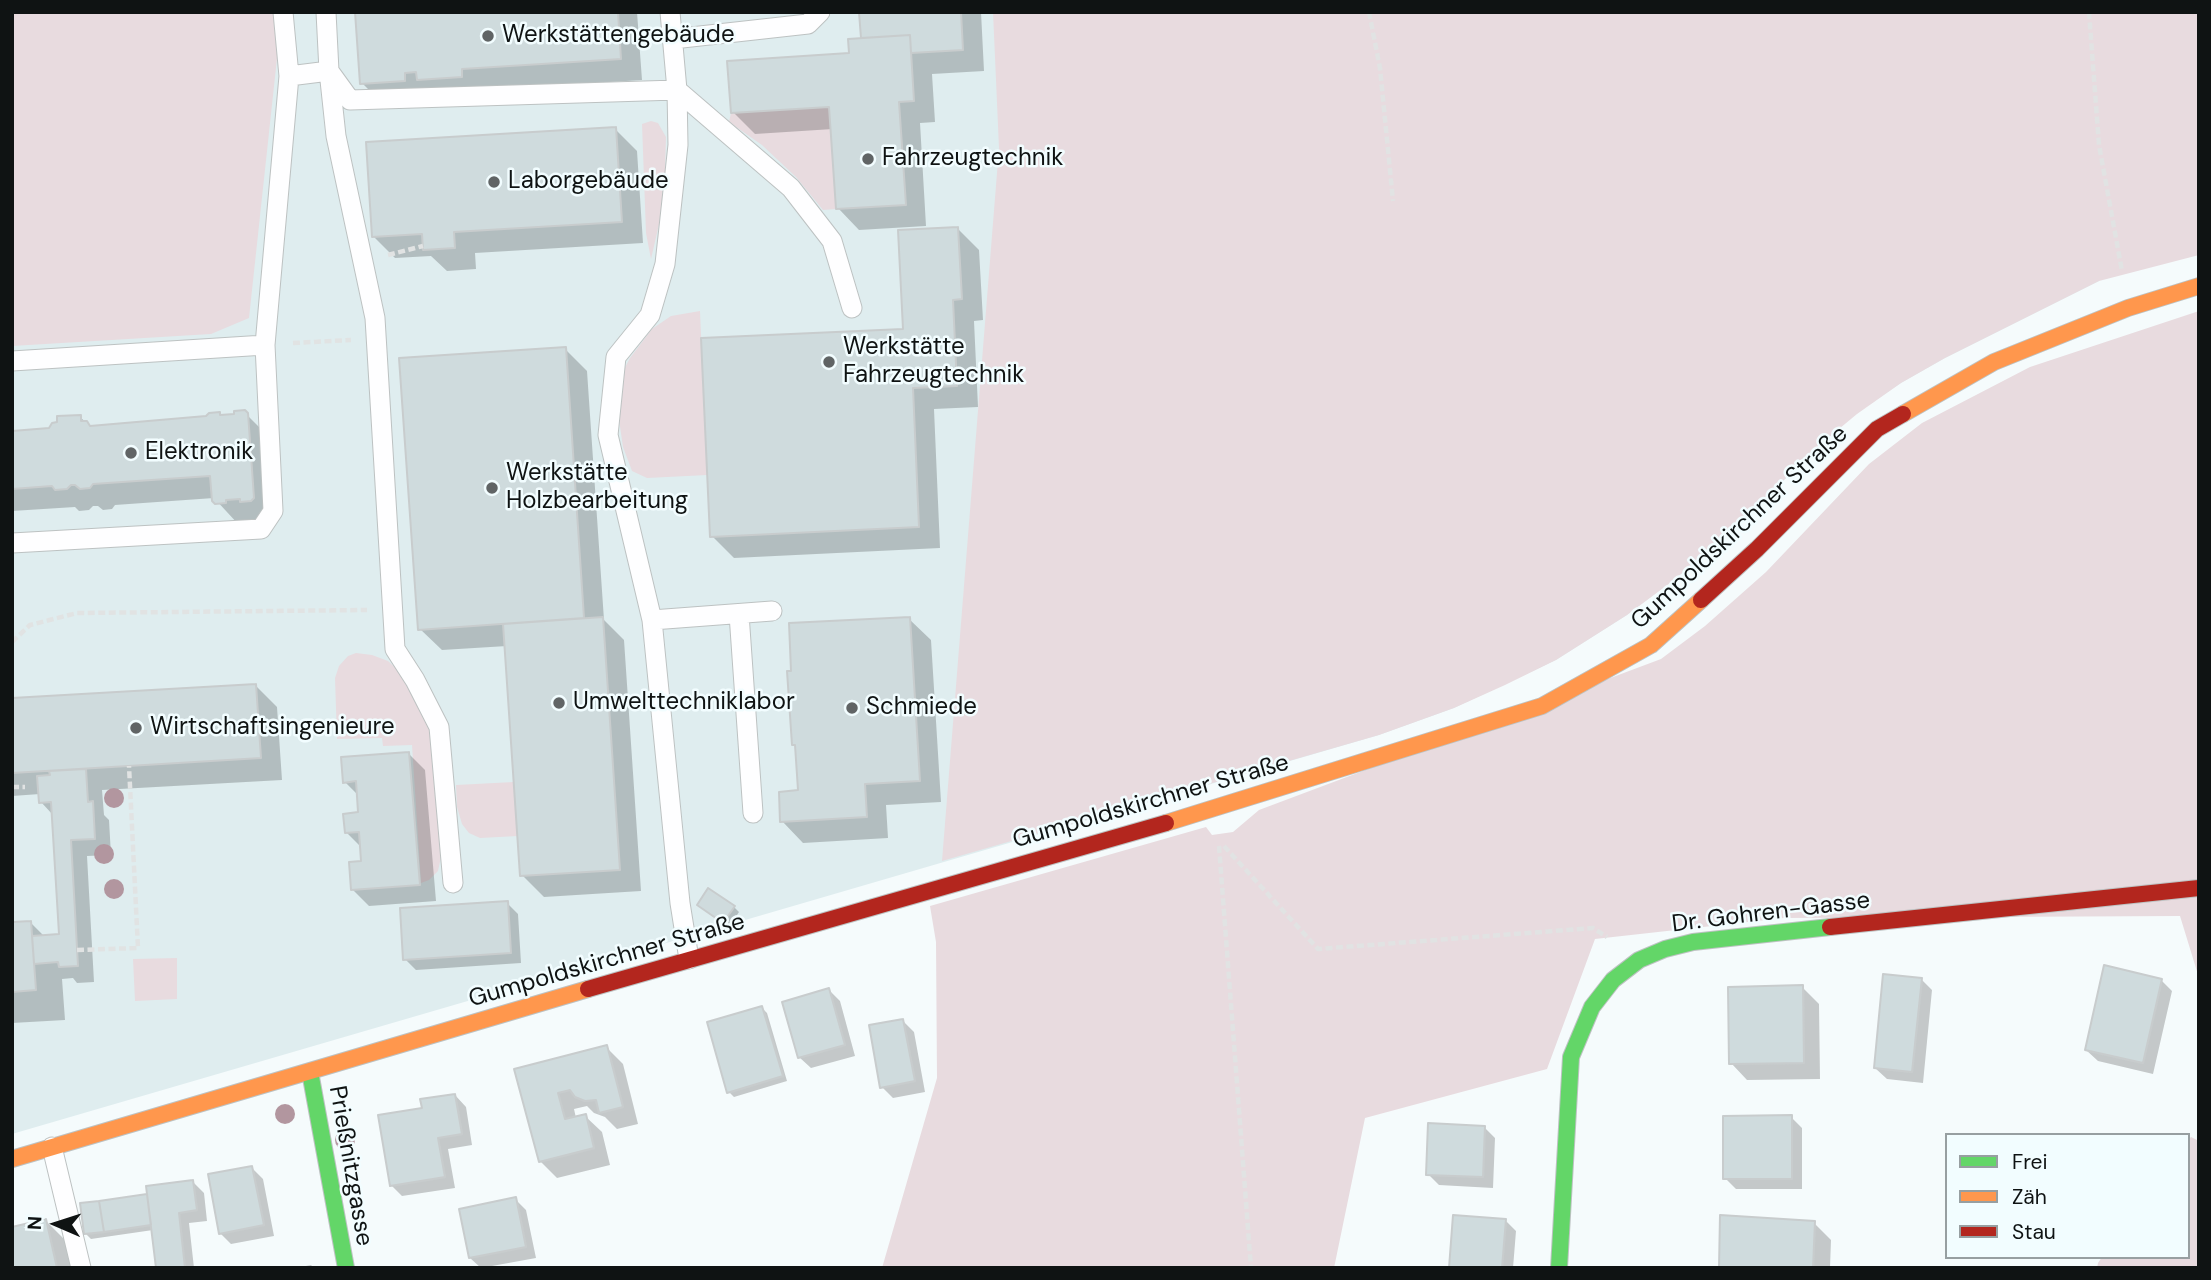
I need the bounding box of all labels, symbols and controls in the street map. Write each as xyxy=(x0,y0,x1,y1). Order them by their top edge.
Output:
place label: Werkstättengebäude xyxy=(502,22,735,50)
marker: Werkstättengebäude xyxy=(480,28,496,44)
place label: Fahrzeugtechnik xyxy=(882,145,1063,173)
marker: Fahrzeugtechnik xyxy=(860,151,876,167)
place label: Laborgebäude xyxy=(508,168,669,196)
marker: Laborgebäude xyxy=(486,174,502,190)
place label: Werkstätte Fahrzeugtechnik xyxy=(843,334,1024,390)
marker: Werkstätte Fahrzeugtechnik xyxy=(821,354,837,370)
street label: Gumpoldskirchner Straße xyxy=(1626,420,1854,636)
place label: Elektronik xyxy=(145,439,253,467)
marker: Elektronik xyxy=(123,445,139,461)
place label: Werkstätte Holzbearbeitung xyxy=(506,460,688,516)
marker: Werkstätte Holzbearbeitung xyxy=(484,480,500,496)
place label: Umwelttechniklabor xyxy=(573,689,795,717)
place label: Schmiede xyxy=(866,694,977,722)
marker: Umwelttechniklabor xyxy=(551,695,567,711)
marker: Schmiede xyxy=(844,700,860,716)
place label: Wirtschaftsingenieure xyxy=(150,714,395,742)
marker: Wirtschaftsingenieure xyxy=(128,720,144,736)
street label: Gumpoldskirchner Straße xyxy=(1010,749,1292,855)
street label: Dr. Gohren-Gasse xyxy=(1670,887,1872,939)
street label: Gumpoldskirchner Straße xyxy=(466,908,748,1014)
street label: Prießnitzgasse xyxy=(322,1084,378,1248)
legend xyxy=(1945,1133,2190,1259)
text: Frei xyxy=(2012,1148,2048,1176)
text: Zäh xyxy=(2012,1183,2047,1211)
north arrow xyxy=(21,1189,91,1259)
text: N xyxy=(22,1215,47,1230)
text: Stau xyxy=(2012,1218,2056,1246)

